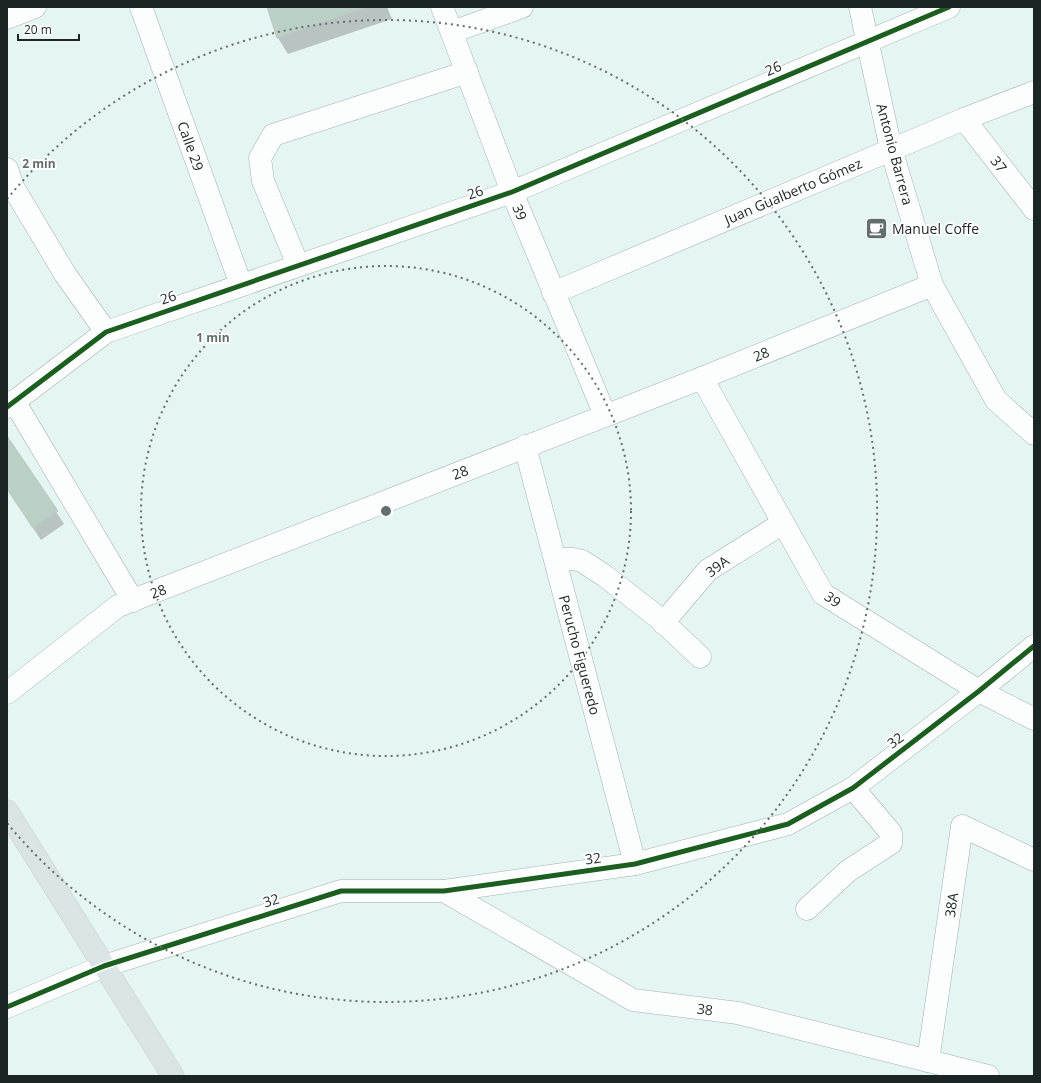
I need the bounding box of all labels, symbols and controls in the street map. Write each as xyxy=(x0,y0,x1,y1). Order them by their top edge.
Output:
scale bar xyxy=(18,16,79,42)
text: 20 m xyxy=(24,21,52,38)
street label: 26 xyxy=(762,56,784,80)
street label: Antonio Barrera xyxy=(872,101,918,207)
street label: Calle 29 xyxy=(173,119,209,173)
street label: 37 xyxy=(987,152,1011,176)
street label: Juan Gualberto Gómez xyxy=(720,153,865,229)
text: 2 min xyxy=(22,155,56,172)
street label: 26 xyxy=(464,180,486,204)
street label: 39 xyxy=(508,201,532,223)
cafe icon: Manuel Coffe xyxy=(863,215,889,241)
place label: Manuel Coffe xyxy=(892,219,979,238)
street label: 26 xyxy=(157,285,179,309)
text: 1 min xyxy=(196,329,230,346)
street label: 28 xyxy=(750,342,772,366)
street label: 28 xyxy=(449,460,471,484)
centre of rings xyxy=(379,504,393,518)
street label: 39A xyxy=(701,551,733,581)
street label: 28 xyxy=(147,579,169,603)
street label: 39 xyxy=(821,587,845,611)
street label: Perucho Figueredo xyxy=(555,593,605,717)
street label: 32 xyxy=(883,728,907,752)
street label: 32 xyxy=(584,847,602,869)
street label: 32 xyxy=(261,889,281,911)
street label: 38A xyxy=(940,891,962,919)
street label: 38 xyxy=(696,999,714,1019)

